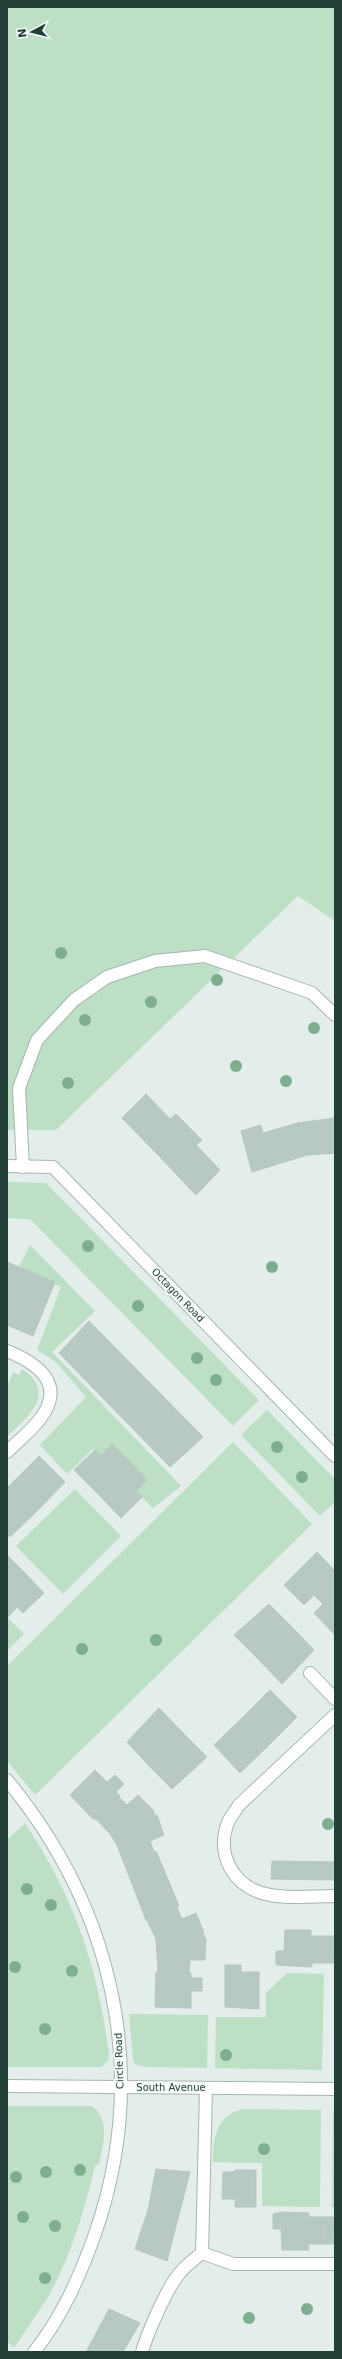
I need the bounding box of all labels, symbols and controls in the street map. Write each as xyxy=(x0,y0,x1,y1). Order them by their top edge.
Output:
north arrow xyxy=(12,12,52,52)
text: N xyxy=(16,28,30,39)
street label: Octagon Road xyxy=(150,1266,206,1324)
street label: Circle Road xyxy=(113,2033,125,2089)
street label: South Avenue xyxy=(136,2082,206,2093)

